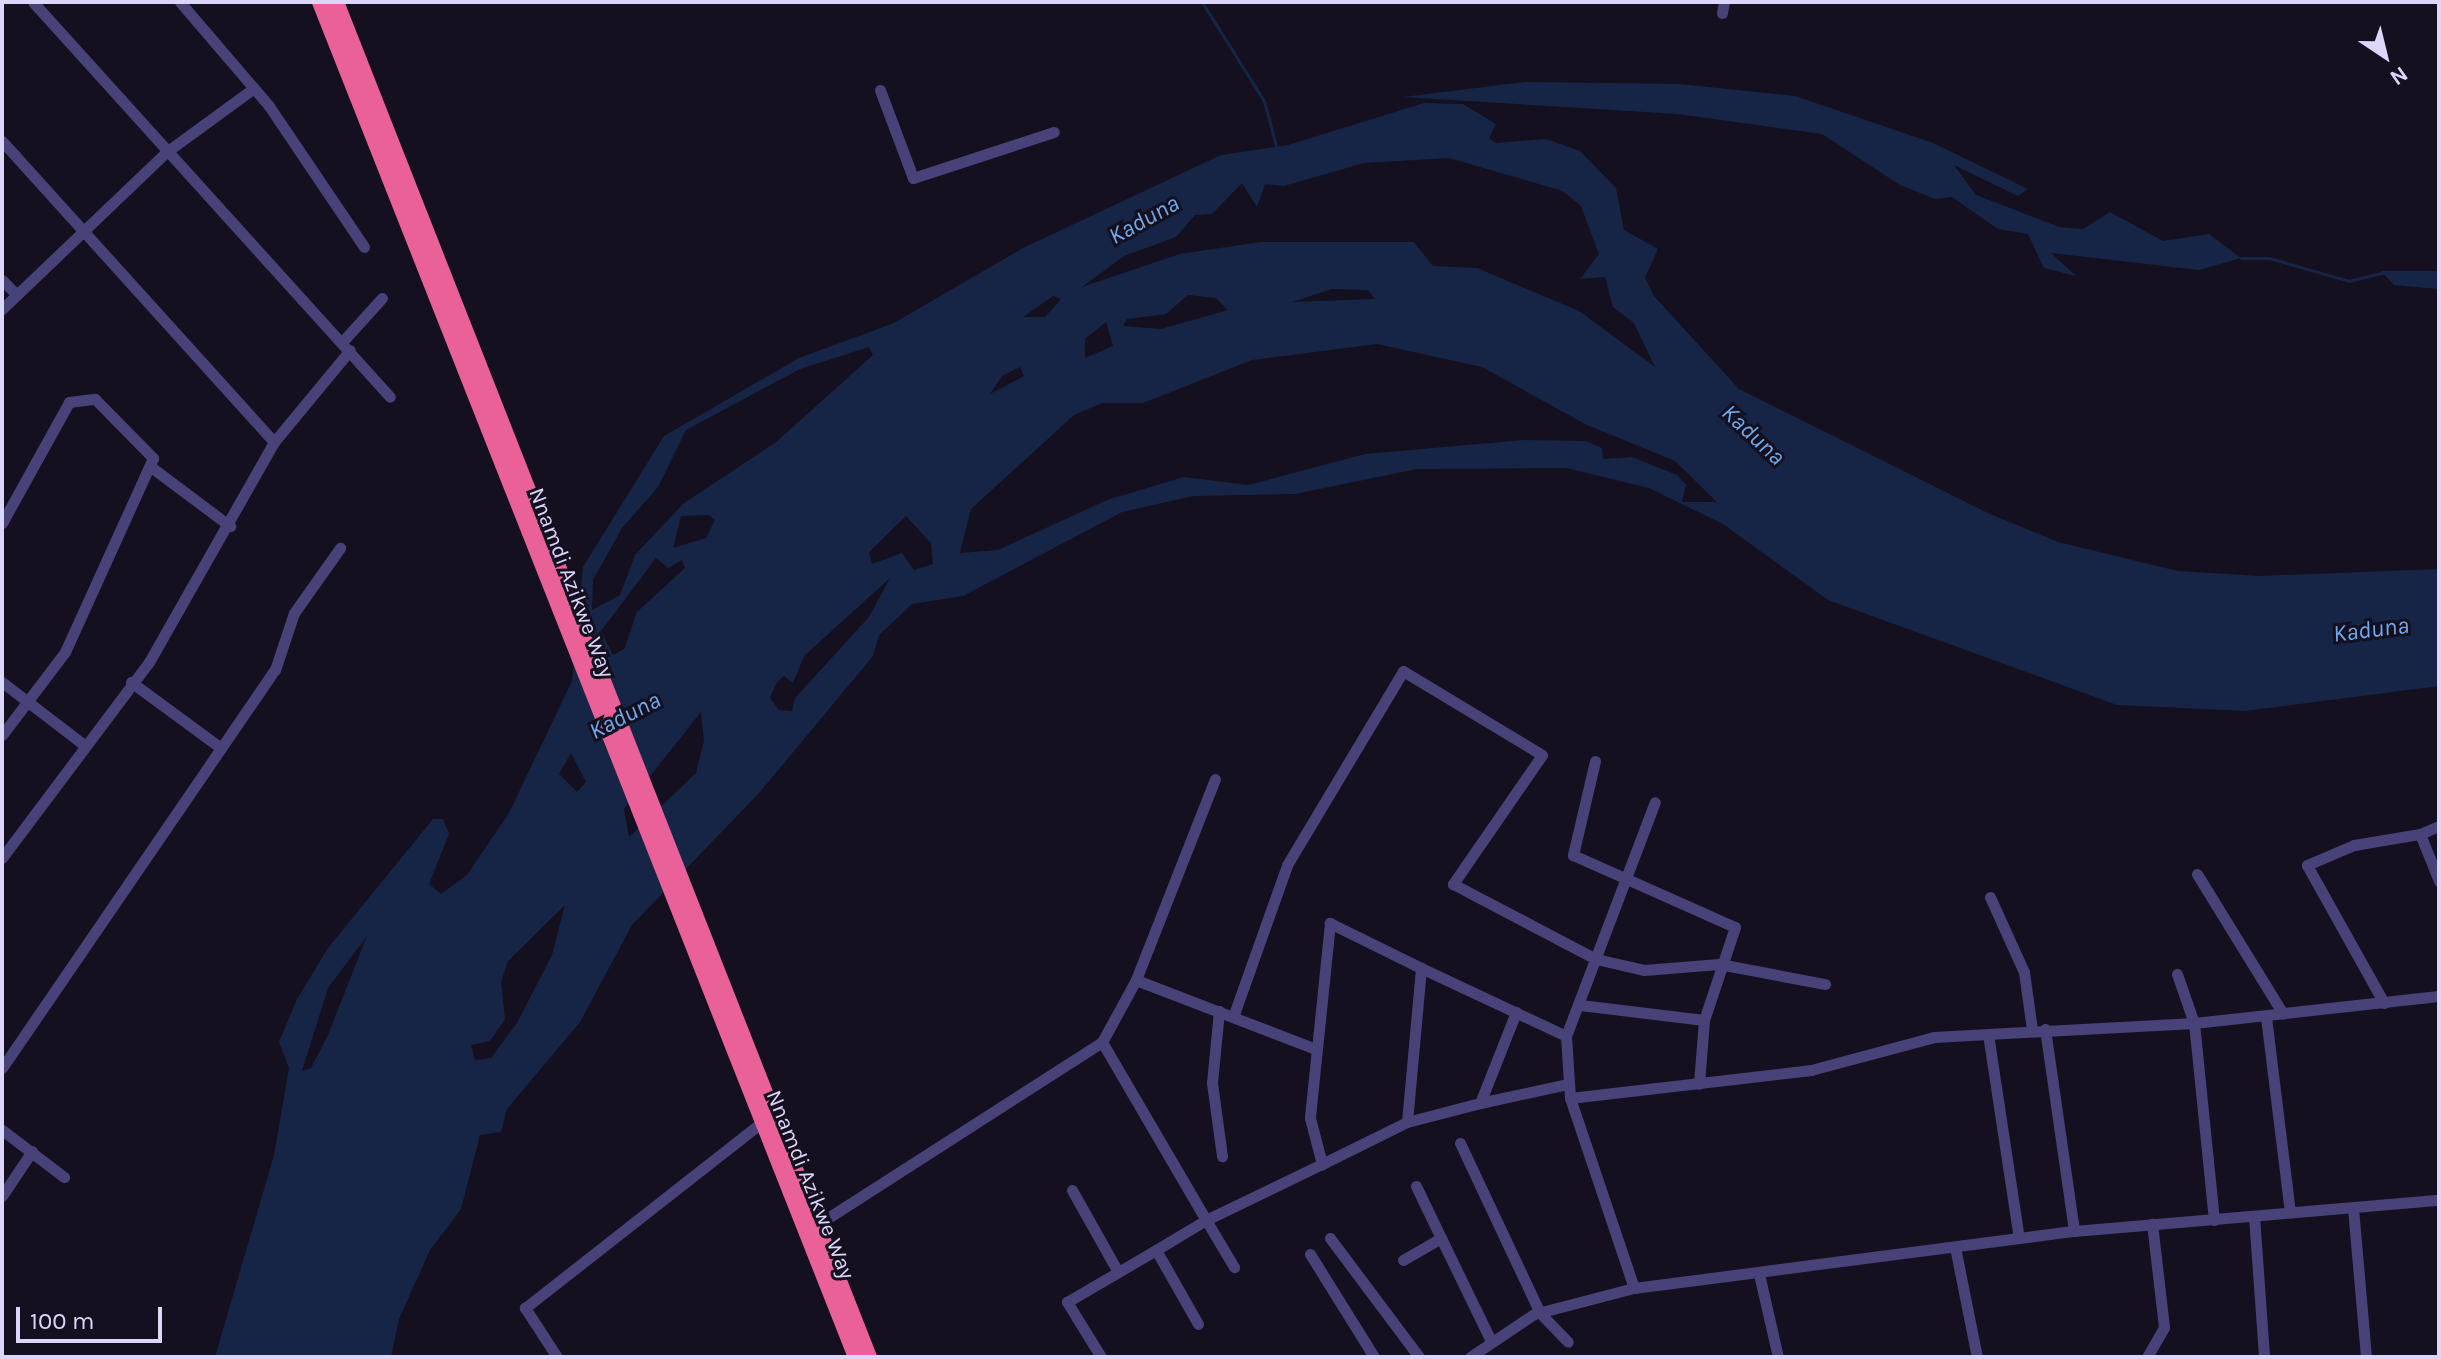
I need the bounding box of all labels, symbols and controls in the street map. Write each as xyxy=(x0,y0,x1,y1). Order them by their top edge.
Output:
north arrow xyxy=(2345,16,2425,96)
text: N xyxy=(2385,60,2413,91)
water label: Kaduna xyxy=(1104,189,1184,251)
water label: Kaduna xyxy=(1715,398,1791,472)
street label: Nnamdi Azikwe Way xyxy=(523,484,619,682)
water label: Kaduna xyxy=(2331,611,2411,649)
water label: Kaduna xyxy=(584,686,666,746)
street label: Nnamdi Azikwe Way xyxy=(760,1087,860,1283)
scale bar xyxy=(20,1291,166,1341)
text: 100 m xyxy=(30,1307,95,1335)

